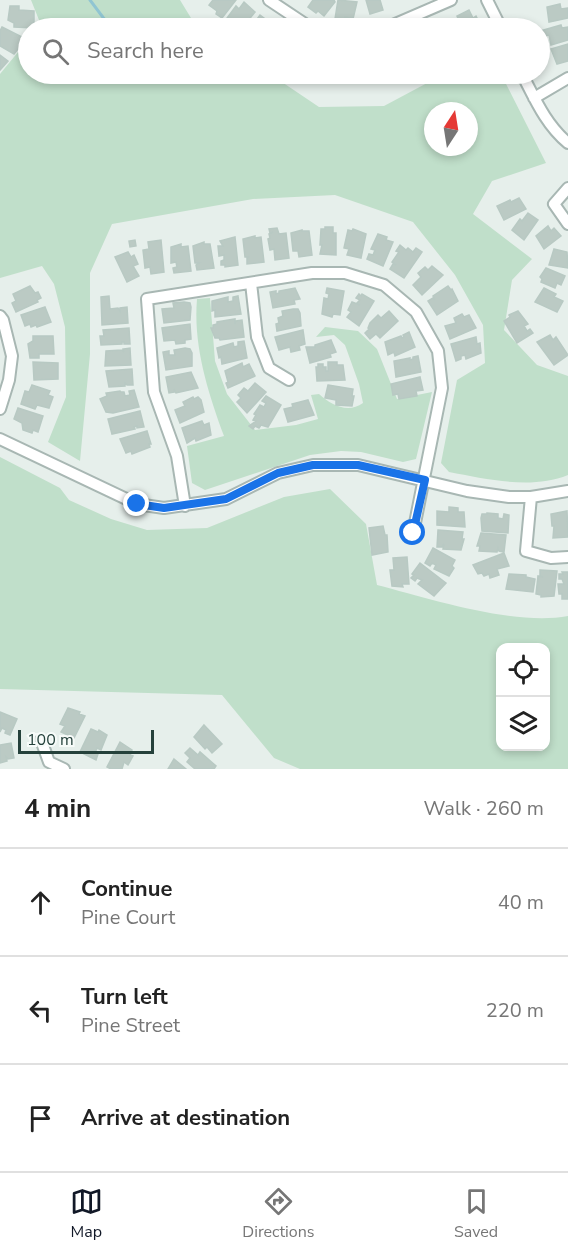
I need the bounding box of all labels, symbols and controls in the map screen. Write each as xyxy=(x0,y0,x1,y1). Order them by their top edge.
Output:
search box xyxy=(18,18,550,84)
icon: search xyxy=(39,35,72,68)
text: Search here xyxy=(87,36,204,66)
north arrow xyxy=(424,102,478,156)
route end xyxy=(123,490,149,516)
route start xyxy=(399,519,425,545)
map controls xyxy=(496,643,550,751)
button: locate xyxy=(496,643,550,697)
button: layers xyxy=(496,697,550,751)
scale bar xyxy=(18,727,154,754)
text: 100 m xyxy=(27,729,74,751)
text: 4 min xyxy=(24,791,91,826)
text: Walk · 260 m xyxy=(424,795,544,822)
text: Continue xyxy=(81,874,172,904)
icon: ahead xyxy=(24,886,57,919)
text: 40 m xyxy=(498,889,544,916)
text: Pine Court xyxy=(81,904,175,931)
text: Turn left xyxy=(81,982,168,1012)
icon: left xyxy=(24,994,57,1027)
text: 220 m xyxy=(486,997,544,1024)
text: Pine Street xyxy=(81,1012,180,1039)
icon: arrive xyxy=(24,1102,57,1135)
text: Arrive at destination xyxy=(81,1103,290,1133)
tab: Map xyxy=(70,1185,103,1243)
tab: Directions xyxy=(242,1185,314,1243)
tab: Saved xyxy=(454,1185,498,1243)

